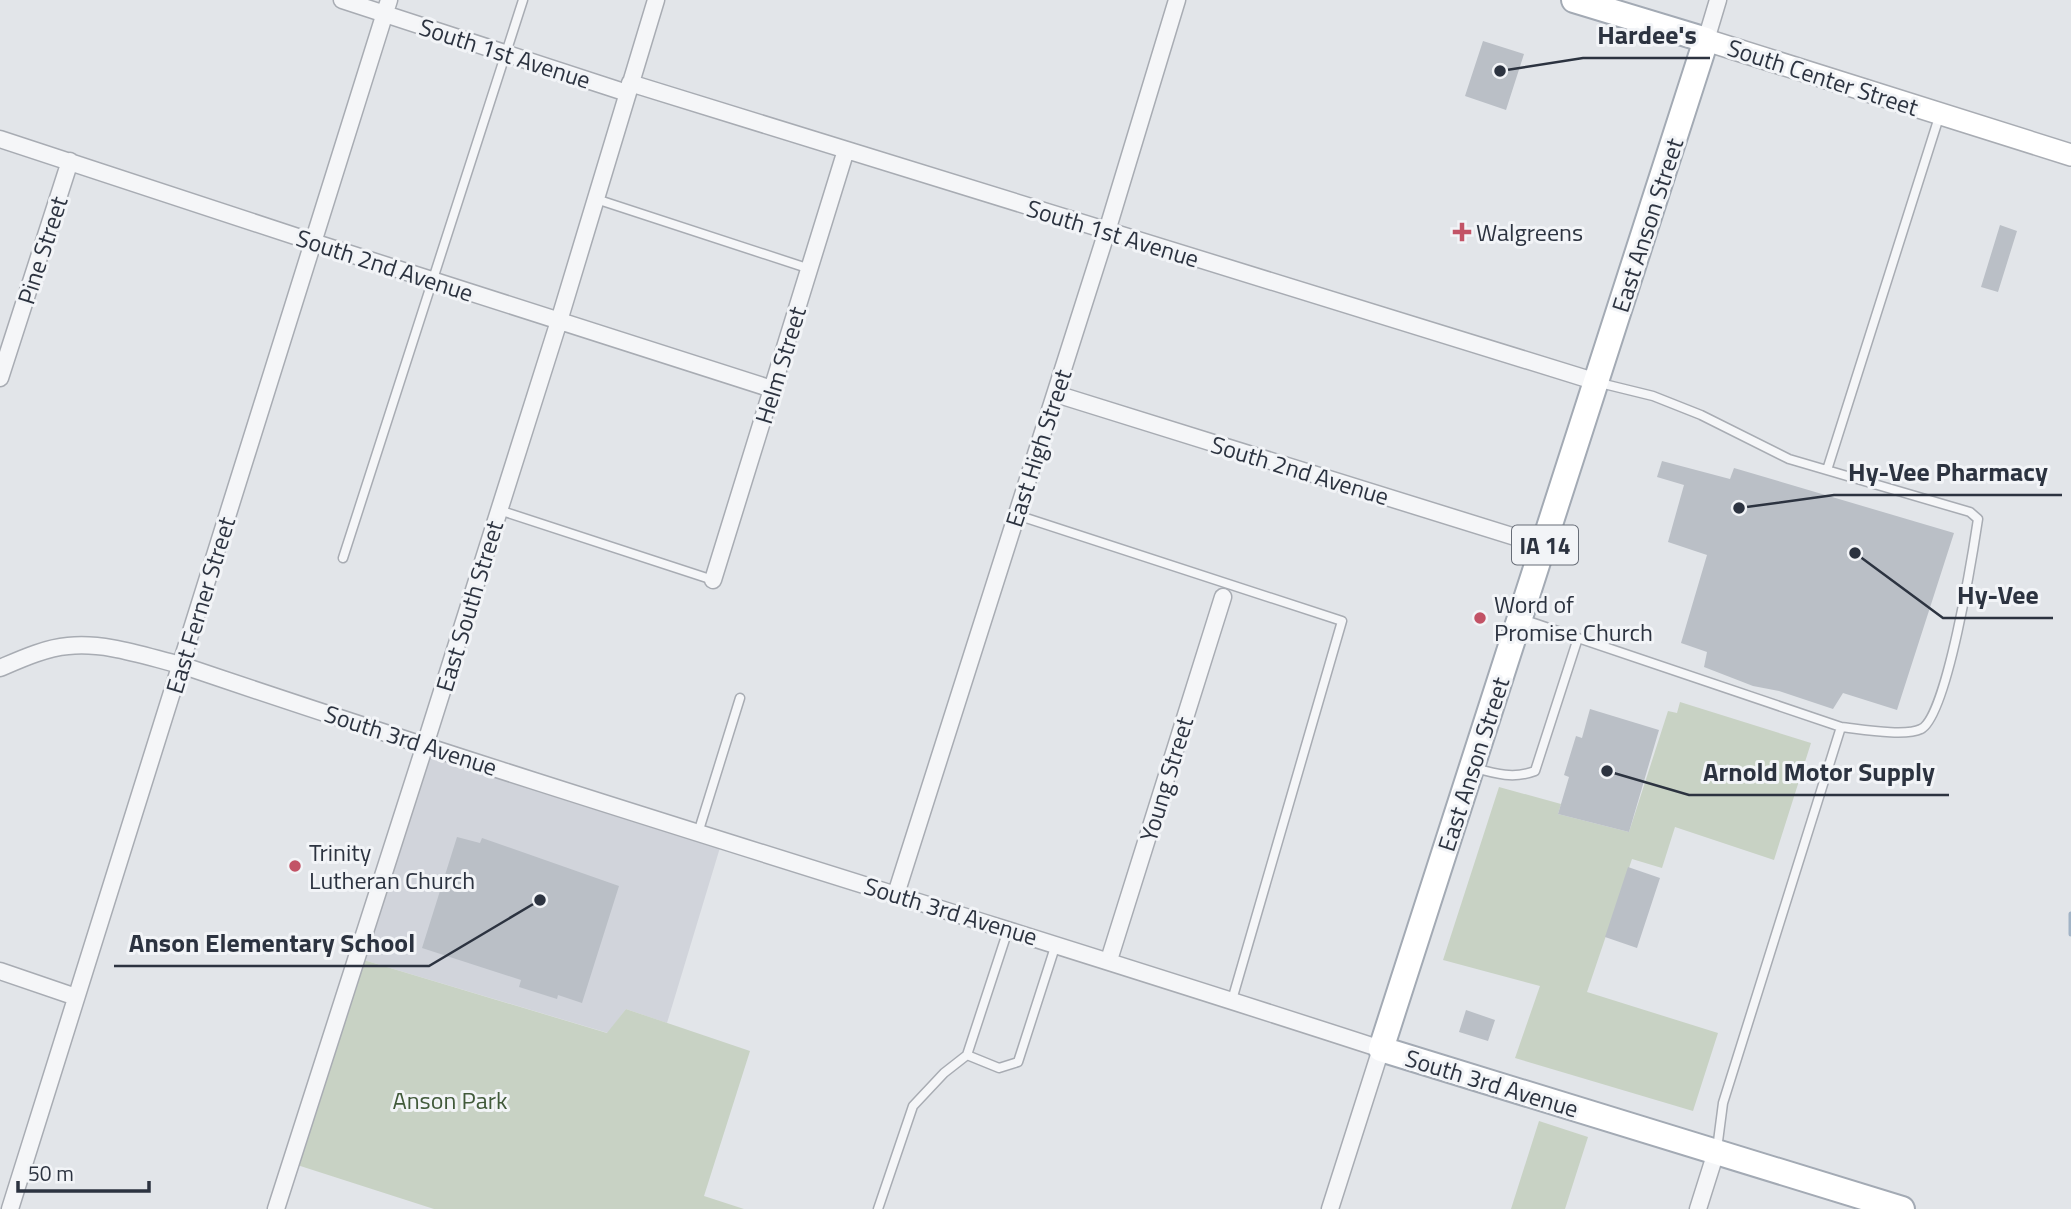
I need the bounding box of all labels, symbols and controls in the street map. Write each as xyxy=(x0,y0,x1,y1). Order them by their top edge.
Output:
street label: South 1st Avenue xyxy=(415,8,595,98)
callout: Hardee's xyxy=(1583,11,1710,58)
text: Hardee's xyxy=(1597,15,1697,54)
street label: South Center Street xyxy=(1723,29,1924,125)
street label: East Anson Street xyxy=(1602,133,1692,317)
street label: South 1st Avenue xyxy=(1022,190,1204,276)
street label: Pine Street xyxy=(8,191,77,309)
place label: Walgreens xyxy=(1476,214,1583,250)
street label: South 2nd Avenue xyxy=(292,219,478,311)
marker: Walgreens xyxy=(1454,224,1470,240)
street label: Helm Street xyxy=(745,301,815,428)
street label: East High Street xyxy=(996,364,1081,532)
street label: South 2nd Avenue xyxy=(1207,426,1393,514)
callout: Hy-Vee Pharmacy xyxy=(1834,448,2062,495)
text: Hy-Vee Pharmacy xyxy=(1848,452,2048,491)
street label: East Ferner Street xyxy=(156,512,244,698)
street label: East South Street xyxy=(426,516,512,696)
road number: IA 14 xyxy=(1512,526,1578,565)
callout: Hy-Vee xyxy=(1943,571,2053,618)
text: Hy-Vee xyxy=(1957,575,2039,614)
place label: Word of Promise Church xyxy=(1494,586,1653,650)
marker: Word of Promise Church xyxy=(1472,610,1488,626)
street label: East Anson Street xyxy=(1428,672,1518,856)
street label: South 3rd Avenue xyxy=(320,695,502,785)
street label: Young Street xyxy=(1130,711,1202,846)
callout: Arnold Motor Supply xyxy=(1689,748,1949,795)
text: Arnold Motor Supply xyxy=(1703,752,1935,791)
place label: Trinity Lutheran Church xyxy=(309,834,475,898)
marker: Trinity Lutheran Church xyxy=(287,858,303,874)
street label: South 3rd Avenue xyxy=(860,868,1042,954)
callout: Anson Elementary School xyxy=(114,919,429,966)
text: Anson Elementary School xyxy=(129,923,415,962)
street label: South 3rd Avenue xyxy=(1401,1040,1583,1126)
park label: Anson Park xyxy=(392,1082,508,1118)
scale bar xyxy=(18,1150,149,1194)
text: 50 m xyxy=(28,1157,74,1189)

